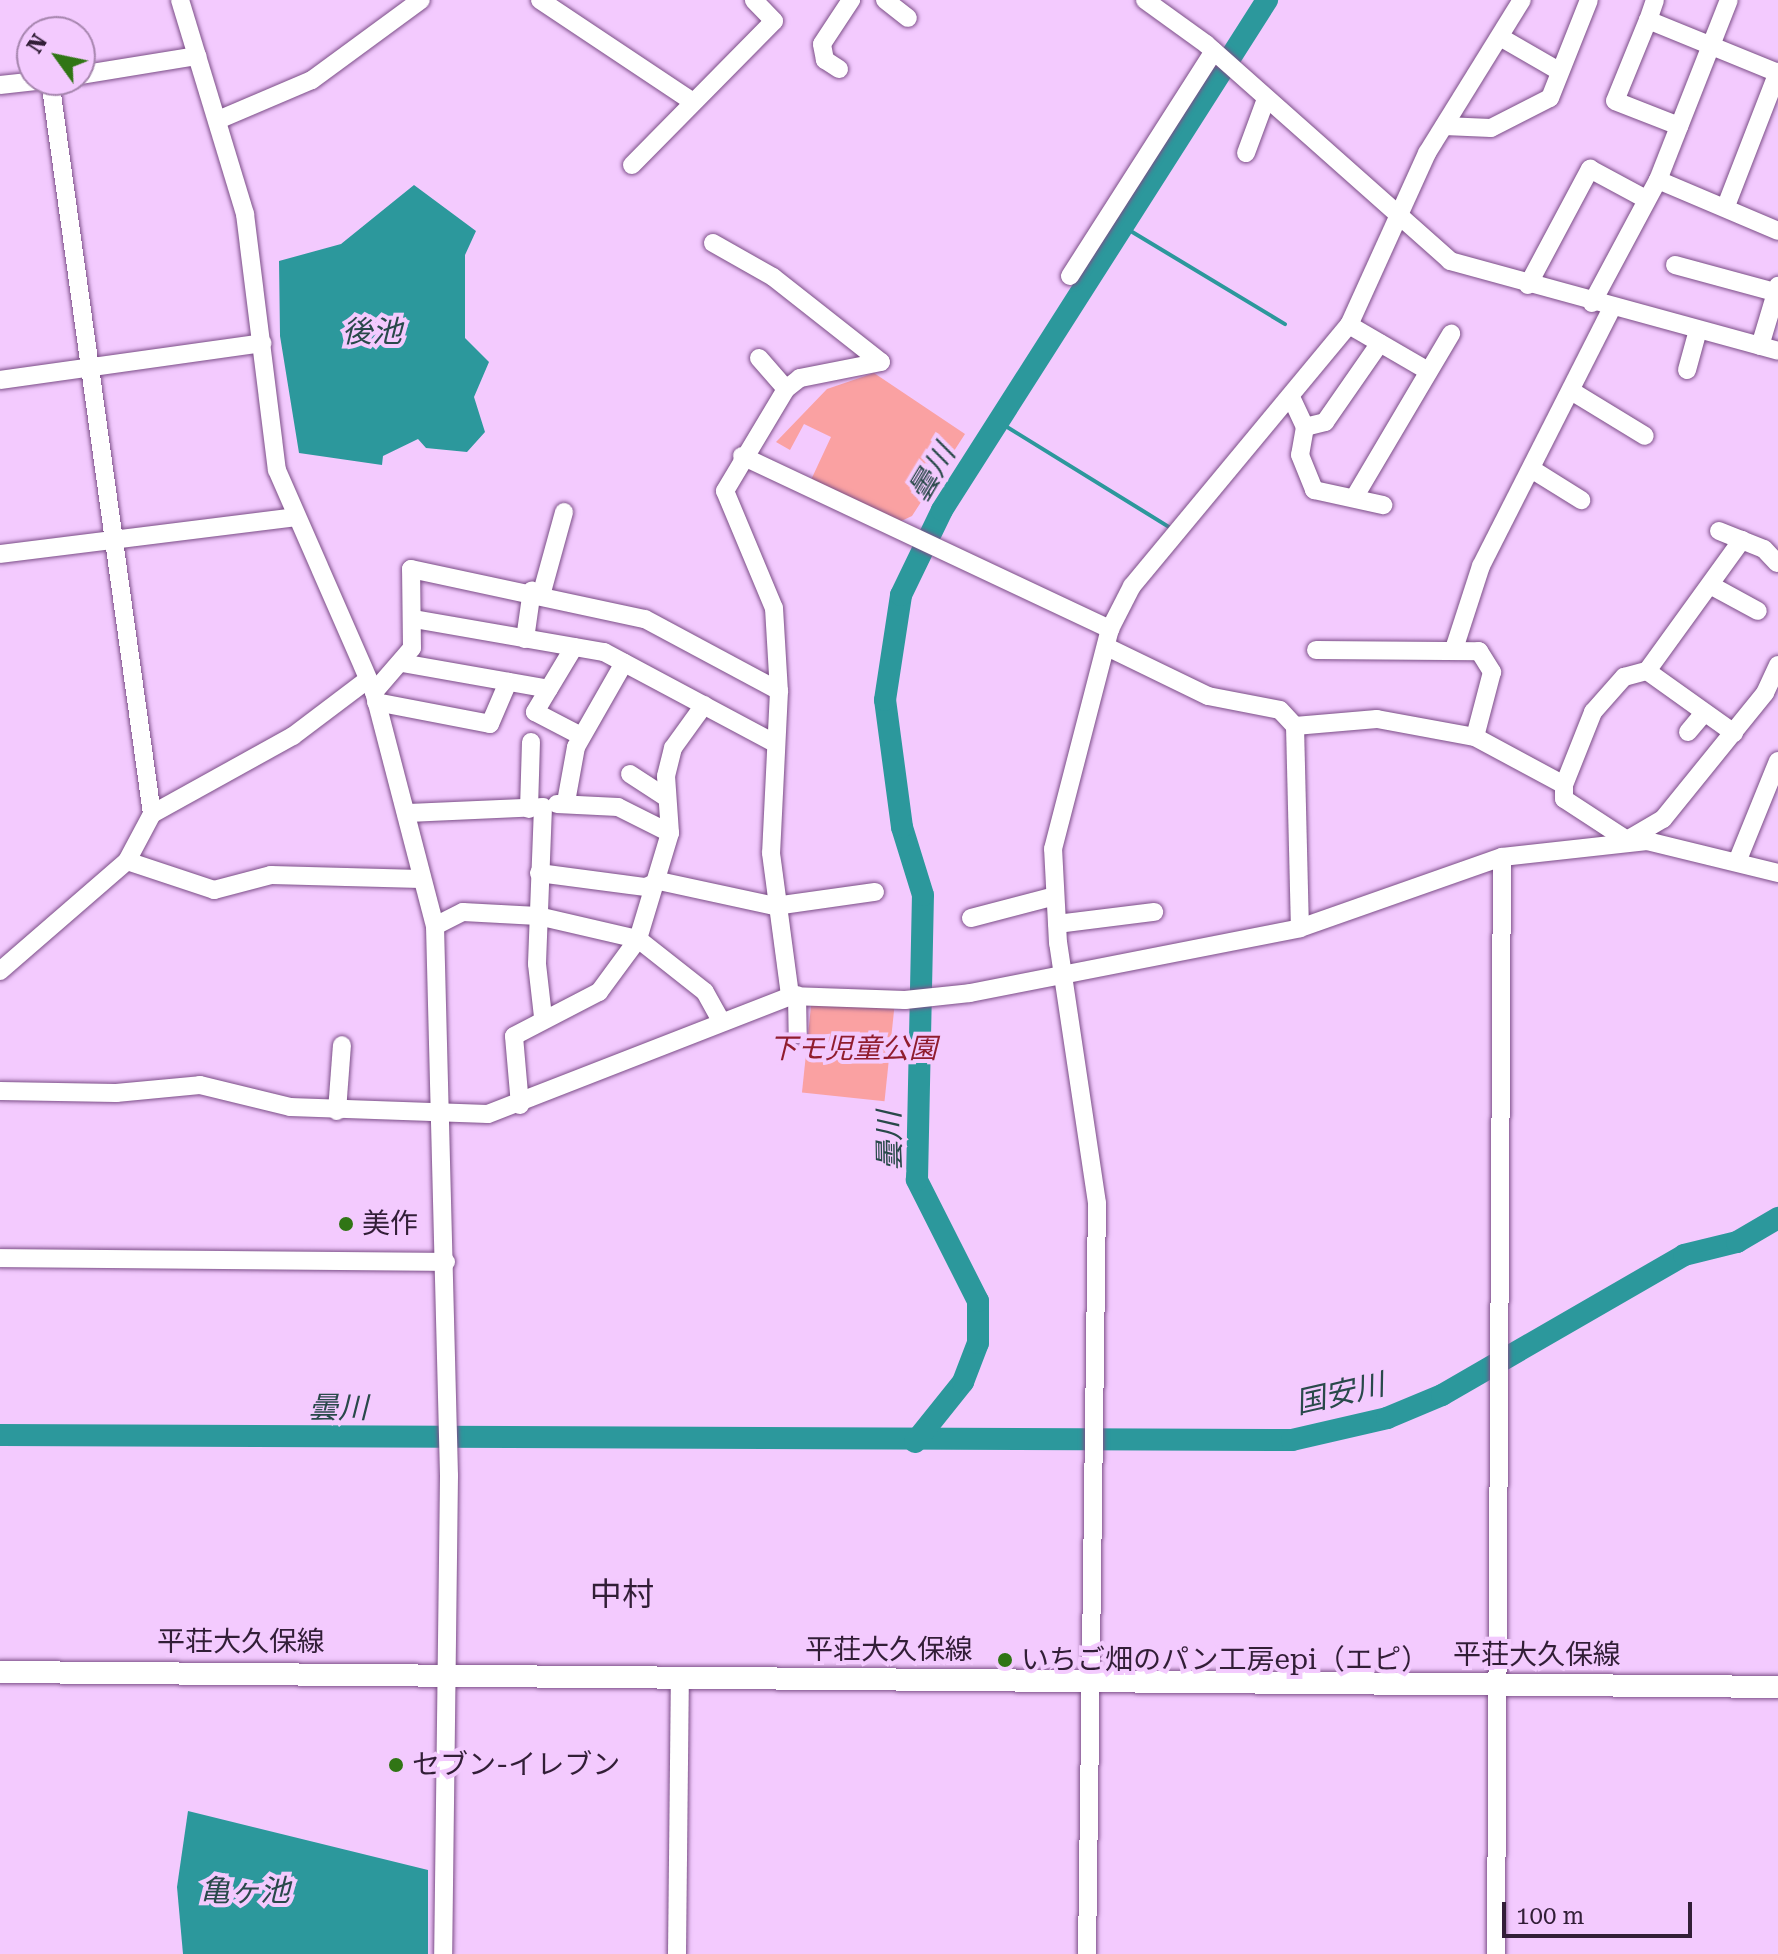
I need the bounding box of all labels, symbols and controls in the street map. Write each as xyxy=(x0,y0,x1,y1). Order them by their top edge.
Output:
north arrow xyxy=(16,16,96,96)
text: N xyxy=(22,30,52,58)
water label: 後池 xyxy=(342,314,402,350)
water label: 曇川 xyxy=(901,438,963,508)
park label: 下モ児童公園 xyxy=(769,1032,937,1066)
water label: 曇川 xyxy=(871,1111,909,1171)
place label: 美作 xyxy=(362,1207,418,1241)
marker: 美作 xyxy=(337,1215,355,1233)
water label: 国安川 xyxy=(1292,1366,1388,1422)
water label: 曇川 xyxy=(308,1390,368,1426)
district label: 中村 xyxy=(590,1575,654,1613)
street label: 平荘大久保線 xyxy=(157,1625,325,1659)
street label: 平荘大久保線 xyxy=(805,1633,973,1667)
street label: 平荘大久保線 xyxy=(1453,1638,1621,1672)
place label: いちご畑のパン工房epi（エピ） xyxy=(1021,1643,1428,1677)
marker: いちご畑のパン工房epi（エピ） xyxy=(996,1651,1014,1669)
place label: セブン-イレブン xyxy=(412,1748,620,1782)
marker: セブン-イレブン xyxy=(387,1756,405,1774)
water label: 亀ヶ池 xyxy=(200,1873,290,1909)
scale bar xyxy=(1506,1886,1696,1936)
text: 100 m xyxy=(1516,1902,1584,1930)

